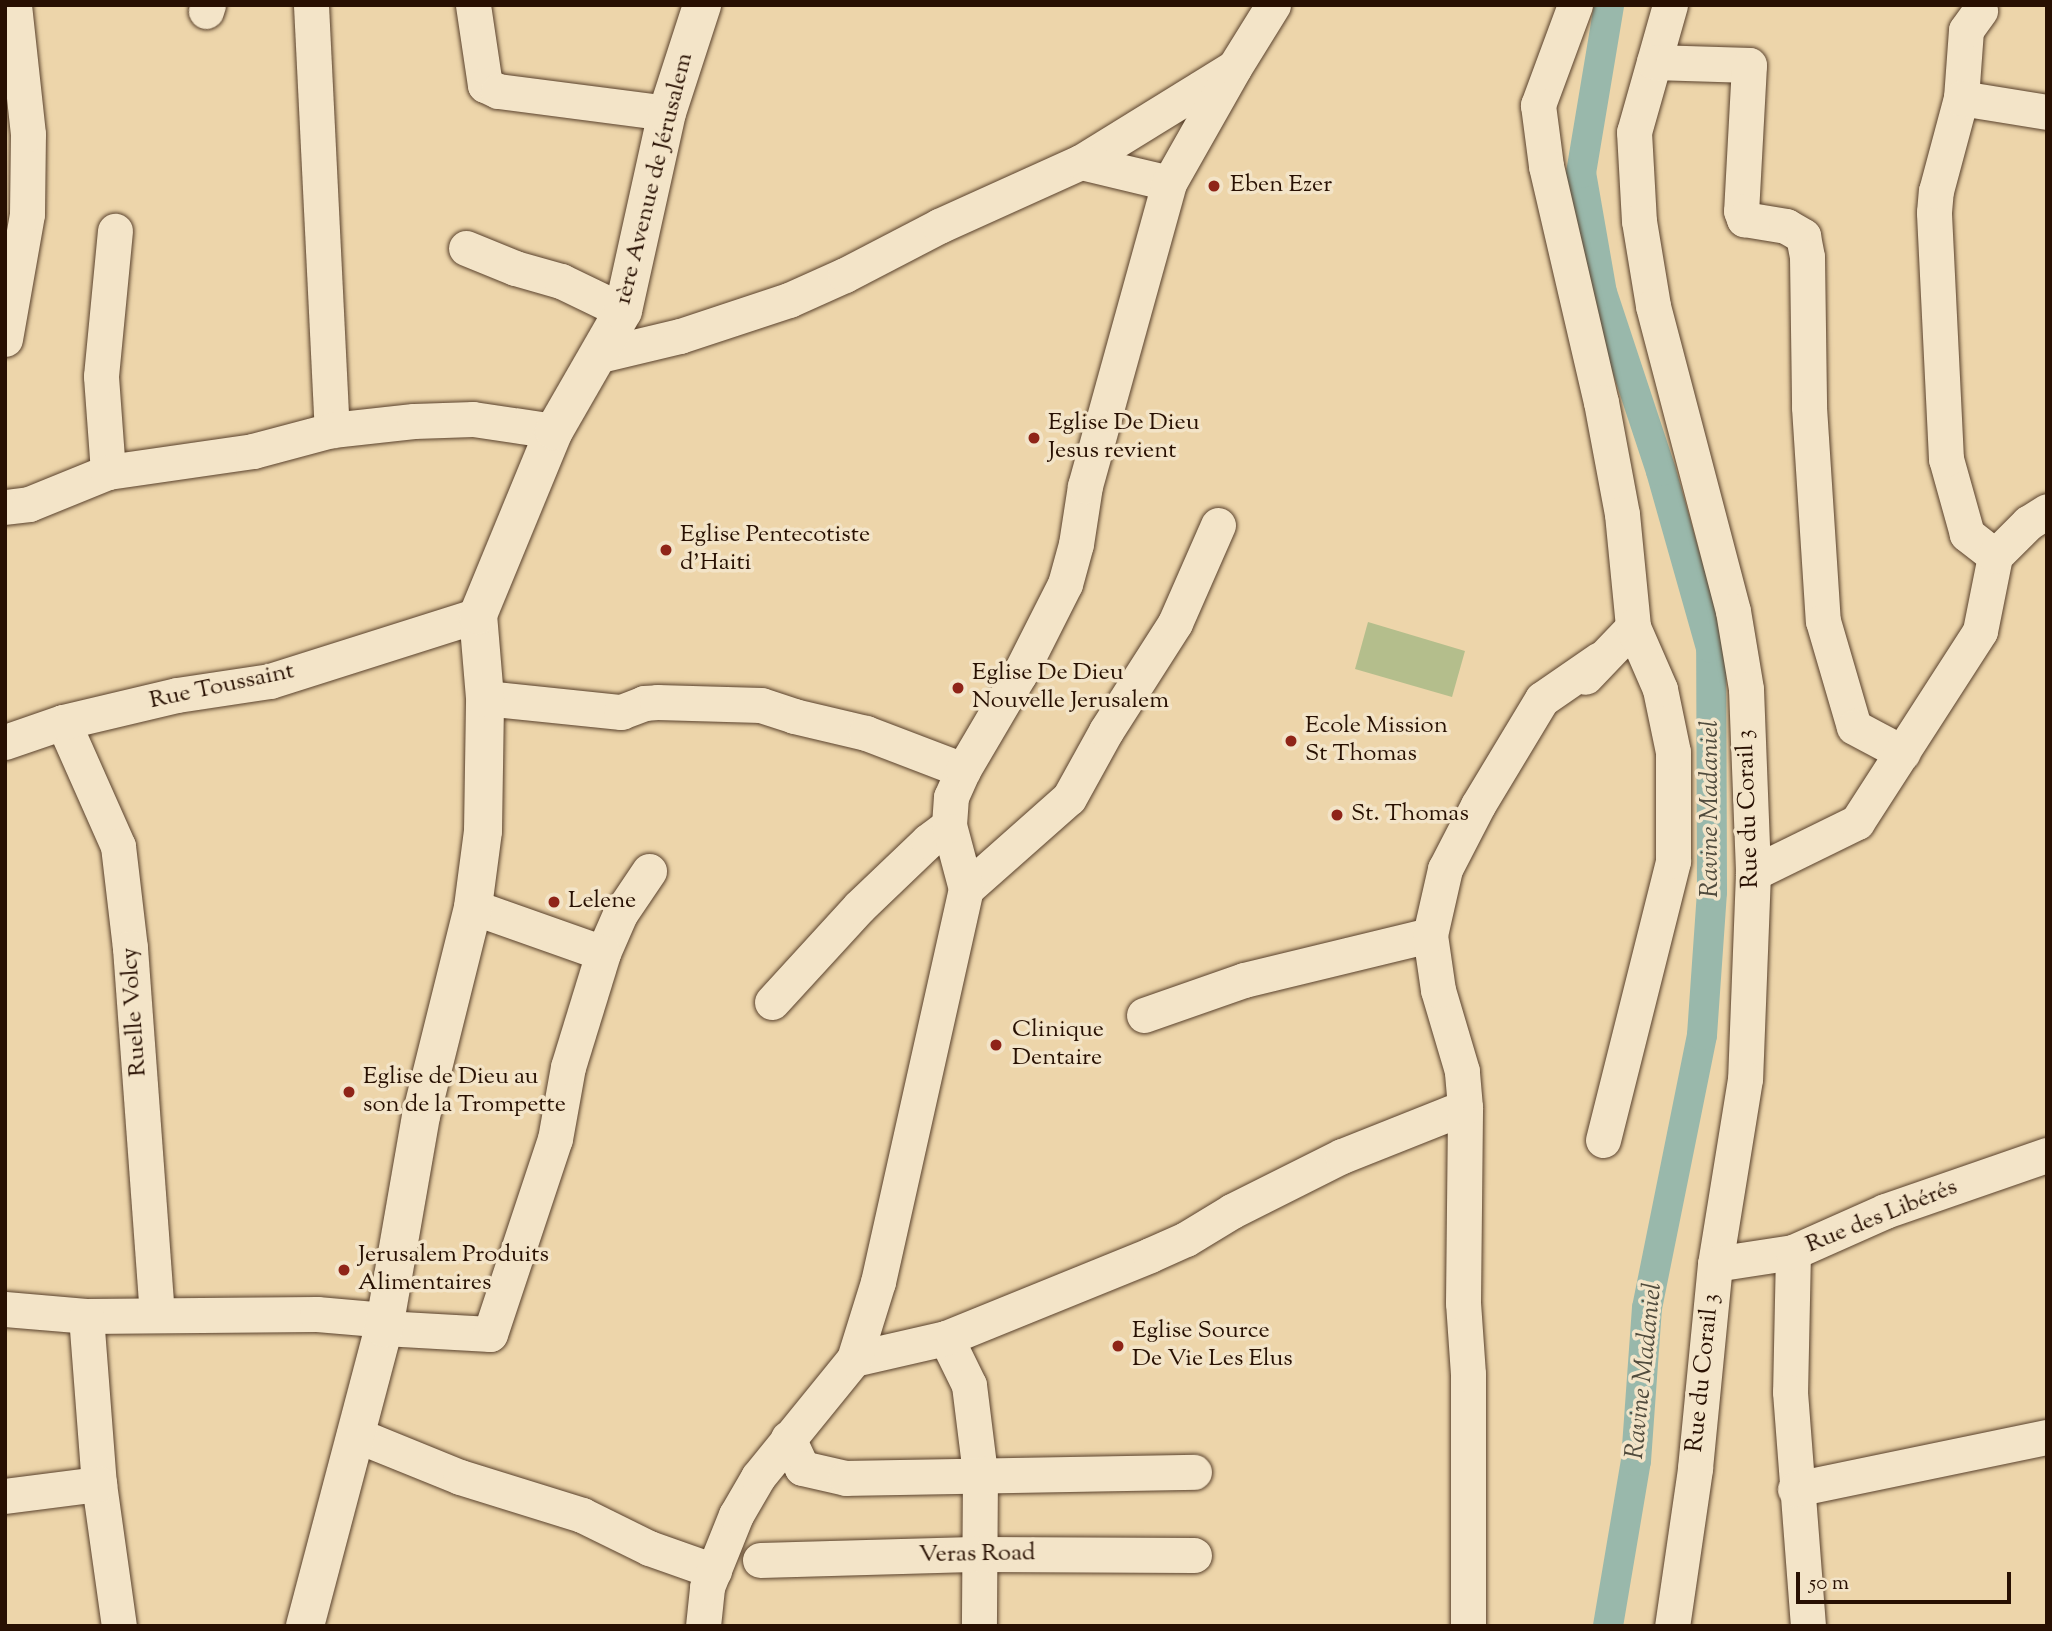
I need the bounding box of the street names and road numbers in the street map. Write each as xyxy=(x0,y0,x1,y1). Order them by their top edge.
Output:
street label: 1ère Avenue de Jérusalem xyxy=(610,50,700,308)
street label: Rue Toussaint xyxy=(147,658,297,716)
street label: Rue du Corail 3 xyxy=(1732,729,1766,889)
street label: Ruelle Volcy xyxy=(116,946,154,1078)
street label: Rue des Libérés xyxy=(1802,1174,1962,1260)
street label: Rue du Corail 3 xyxy=(1681,1292,1727,1454)
street label: Veras Road xyxy=(918,1540,1036,1570)

